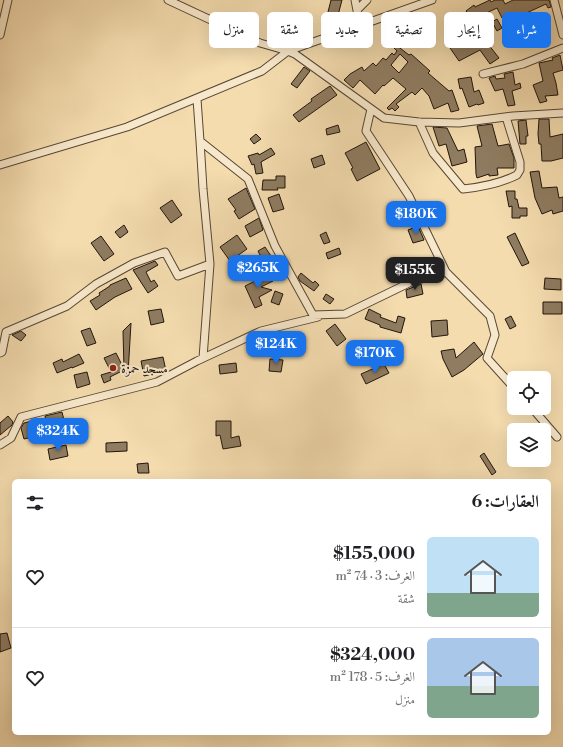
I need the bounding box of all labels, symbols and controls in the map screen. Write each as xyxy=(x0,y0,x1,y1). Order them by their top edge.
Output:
chip: منزل xyxy=(209,12,259,48)
chip: شقة xyxy=(267,12,313,48)
chip: جديد xyxy=(321,12,373,48)
chip: تصفية xyxy=(381,12,436,48)
chip: إيجار xyxy=(444,12,494,48)
chip: شراء xyxy=(502,12,551,48)
pin: $180K xyxy=(388,201,444,235)
text: $180K xyxy=(395,206,437,222)
pin: $265K xyxy=(230,255,286,289)
pin: $155K xyxy=(387,257,443,291)
text: $265K xyxy=(237,260,279,276)
text: $155K xyxy=(395,262,435,278)
pin: $124K xyxy=(248,331,304,365)
text: $124K xyxy=(255,336,297,352)
pin: $170K xyxy=(347,340,403,374)
text: $170K xyxy=(355,345,395,361)
place label: مسجد حمزة xyxy=(121,361,168,377)
marker: مسجد حمزة xyxy=(108,363,118,373)
map controls xyxy=(507,371,551,467)
button: locate xyxy=(507,371,551,415)
pin: $324K xyxy=(30,418,86,452)
text: $324K xyxy=(36,423,80,439)
button: layers xyxy=(507,423,551,467)
text: العقارات: 6 xyxy=(471,491,539,513)
icon: filters xyxy=(24,492,46,514)
text: $155,000 xyxy=(333,543,415,565)
icon: home xyxy=(459,553,507,601)
icon: heart xyxy=(24,566,46,588)
text: الغرف: 3 · 74 m² xyxy=(335,568,415,584)
text: شقة xyxy=(398,591,415,607)
text: $324,000 xyxy=(330,644,415,666)
icon: home xyxy=(459,654,507,702)
icon: heart xyxy=(24,667,46,689)
text: الغرف: 5 · 178 m² xyxy=(330,669,415,685)
text: منزل xyxy=(395,692,415,708)

